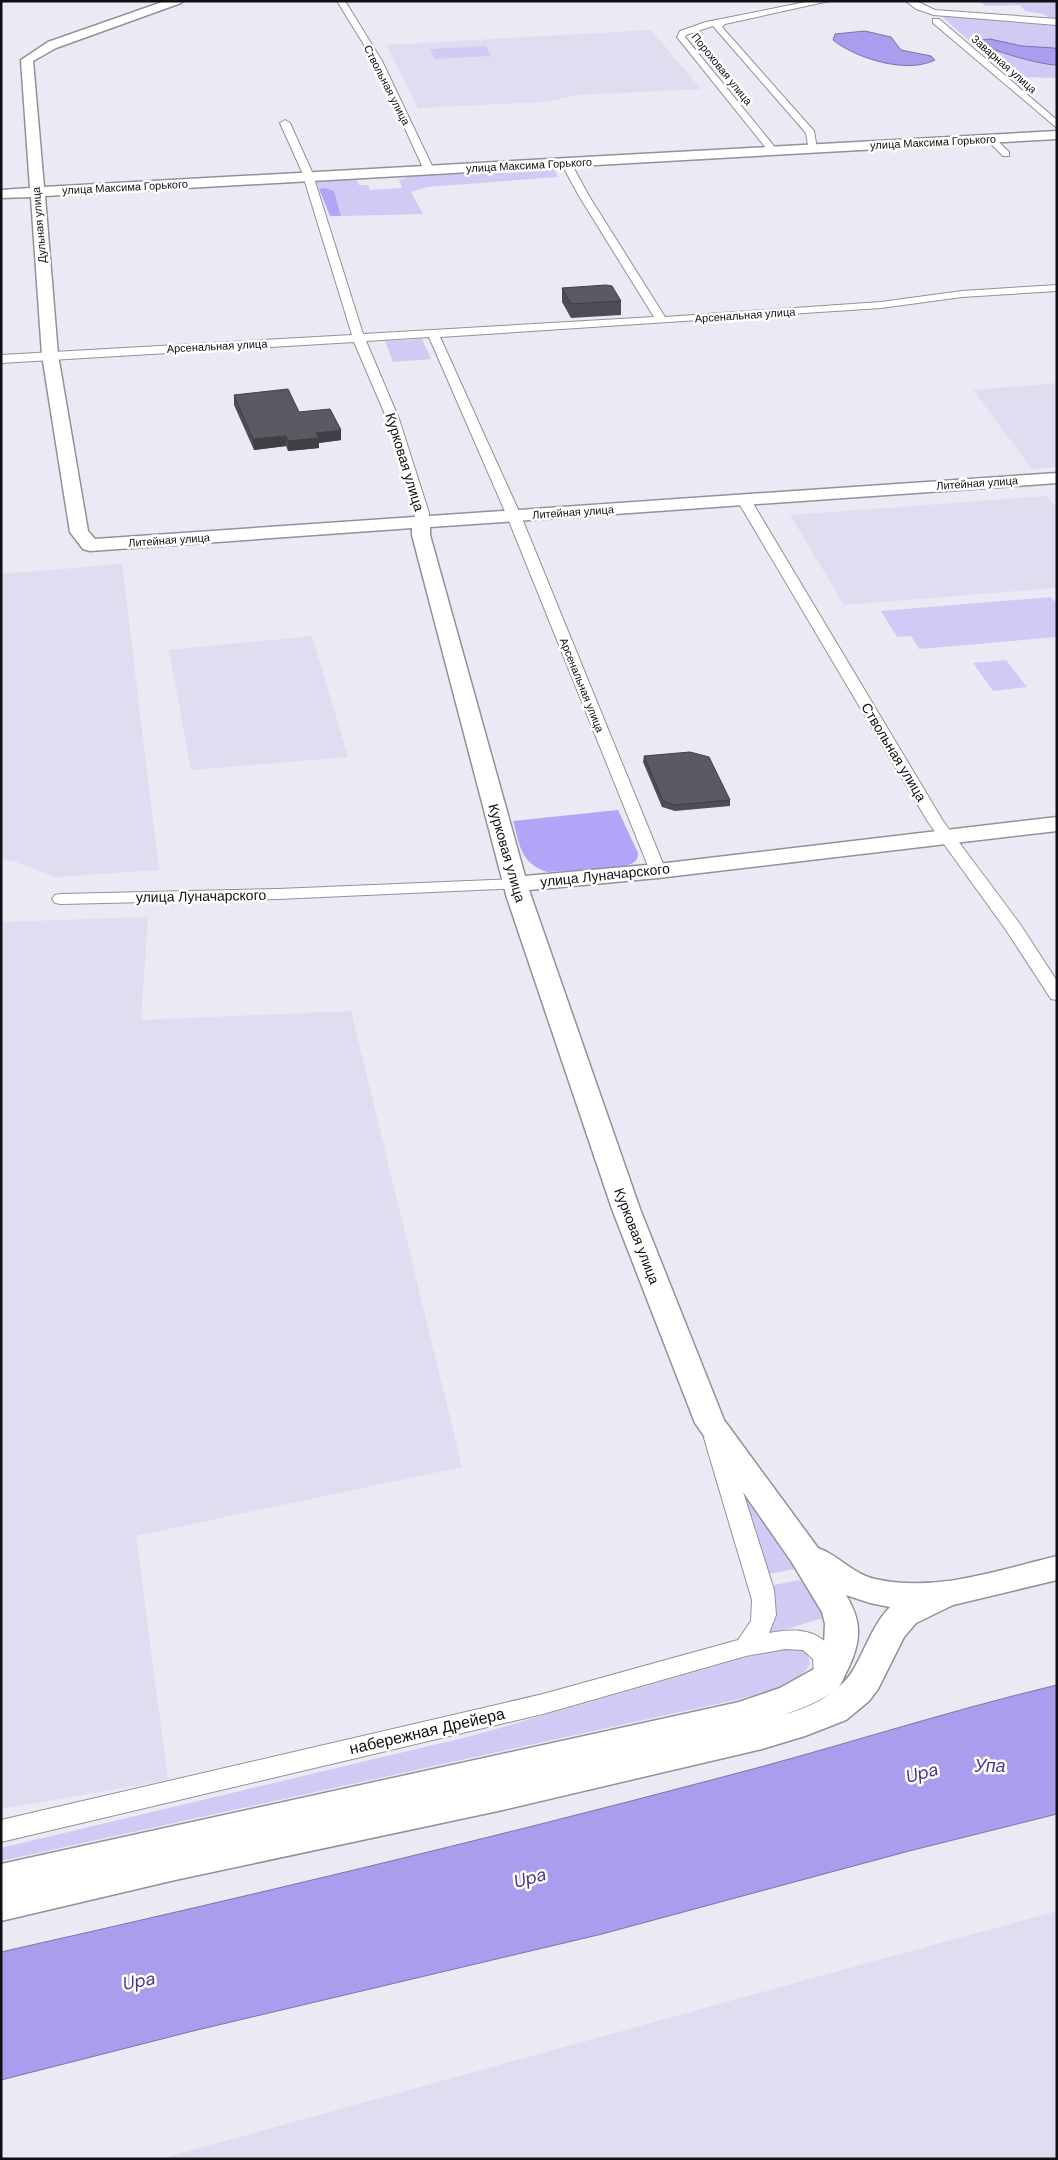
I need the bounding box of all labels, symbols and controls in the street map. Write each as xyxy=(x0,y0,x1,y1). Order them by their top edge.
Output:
street label: Пороховая улица xyxy=(689,30,756,109)
street label: Заварная улица xyxy=(968,32,1040,97)
street label: Ствольная улица xyxy=(361,43,414,128)
street label: улица Максима Горького xyxy=(870,132,996,152)
street label: улица Максима Горького xyxy=(466,155,592,175)
street label: улица Максима Горького xyxy=(62,177,188,197)
street label: Дульная улица xyxy=(29,185,49,264)
street label: Арсенальная улица xyxy=(694,304,797,325)
street label: Арсенальная улица xyxy=(166,336,269,356)
street label: Курковая улица xyxy=(382,411,429,513)
street label: Литейная улица xyxy=(936,473,1019,493)
street label: Литейная улица xyxy=(532,502,615,522)
street label: Литейная улица xyxy=(128,530,211,550)
street label: Арсенальная улица xyxy=(557,636,608,735)
street label: Ствольная улица xyxy=(857,699,931,805)
street label: Курковая улица xyxy=(484,802,530,905)
street label: улица Луначарского xyxy=(539,859,671,891)
street label: улица Луначарского xyxy=(136,886,266,906)
street label: Курковая улица xyxy=(610,1185,664,1287)
street label: набережная Дрейера xyxy=(347,1703,507,1759)
water label: Упа xyxy=(973,1754,1006,1778)
water label: Upa xyxy=(903,1757,941,1789)
water label: Upa xyxy=(511,1862,549,1894)
water label: Upa xyxy=(121,1966,158,1996)

